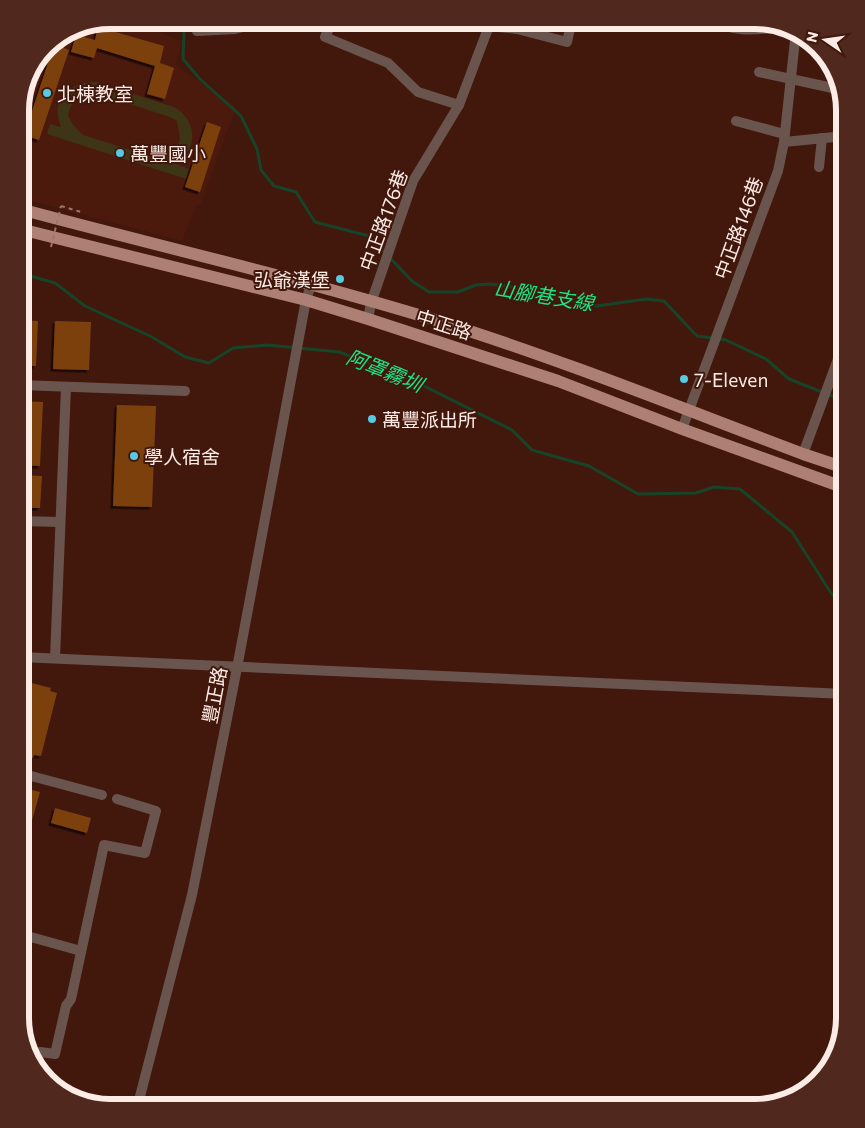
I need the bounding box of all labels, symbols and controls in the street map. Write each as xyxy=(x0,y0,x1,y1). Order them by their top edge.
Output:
north arrow xyxy=(800,15,850,65)
text: N xyxy=(802,30,821,44)
place label: 北棟教室 xyxy=(57,82,133,105)
marker: 北棟教室 xyxy=(41,87,53,99)
place label: 萬豐國小 xyxy=(130,142,206,165)
marker: 萬豐國小 xyxy=(114,147,126,159)
street label: 中正路176巷 xyxy=(354,166,412,274)
street label: 中正路146巷 xyxy=(709,174,767,282)
place label: 弘爺漢堡 xyxy=(254,268,330,291)
marker: 弘爺漢堡 xyxy=(334,273,346,285)
water label: 山腳巷支線 xyxy=(493,275,597,315)
street label: 中正路 xyxy=(413,304,475,344)
water label: 阿罩霧圳 xyxy=(343,344,429,397)
place label: 7-Eleven xyxy=(694,368,768,391)
marker: 7-Eleven xyxy=(678,373,690,385)
place label: 萬豐派出所 xyxy=(382,408,477,431)
marker: 萬豐派出所 xyxy=(366,413,378,425)
place label: 學人宿舍 xyxy=(144,445,220,468)
marker: 學人宿舍 xyxy=(128,450,140,462)
street label: 豐正路 xyxy=(197,665,231,725)

